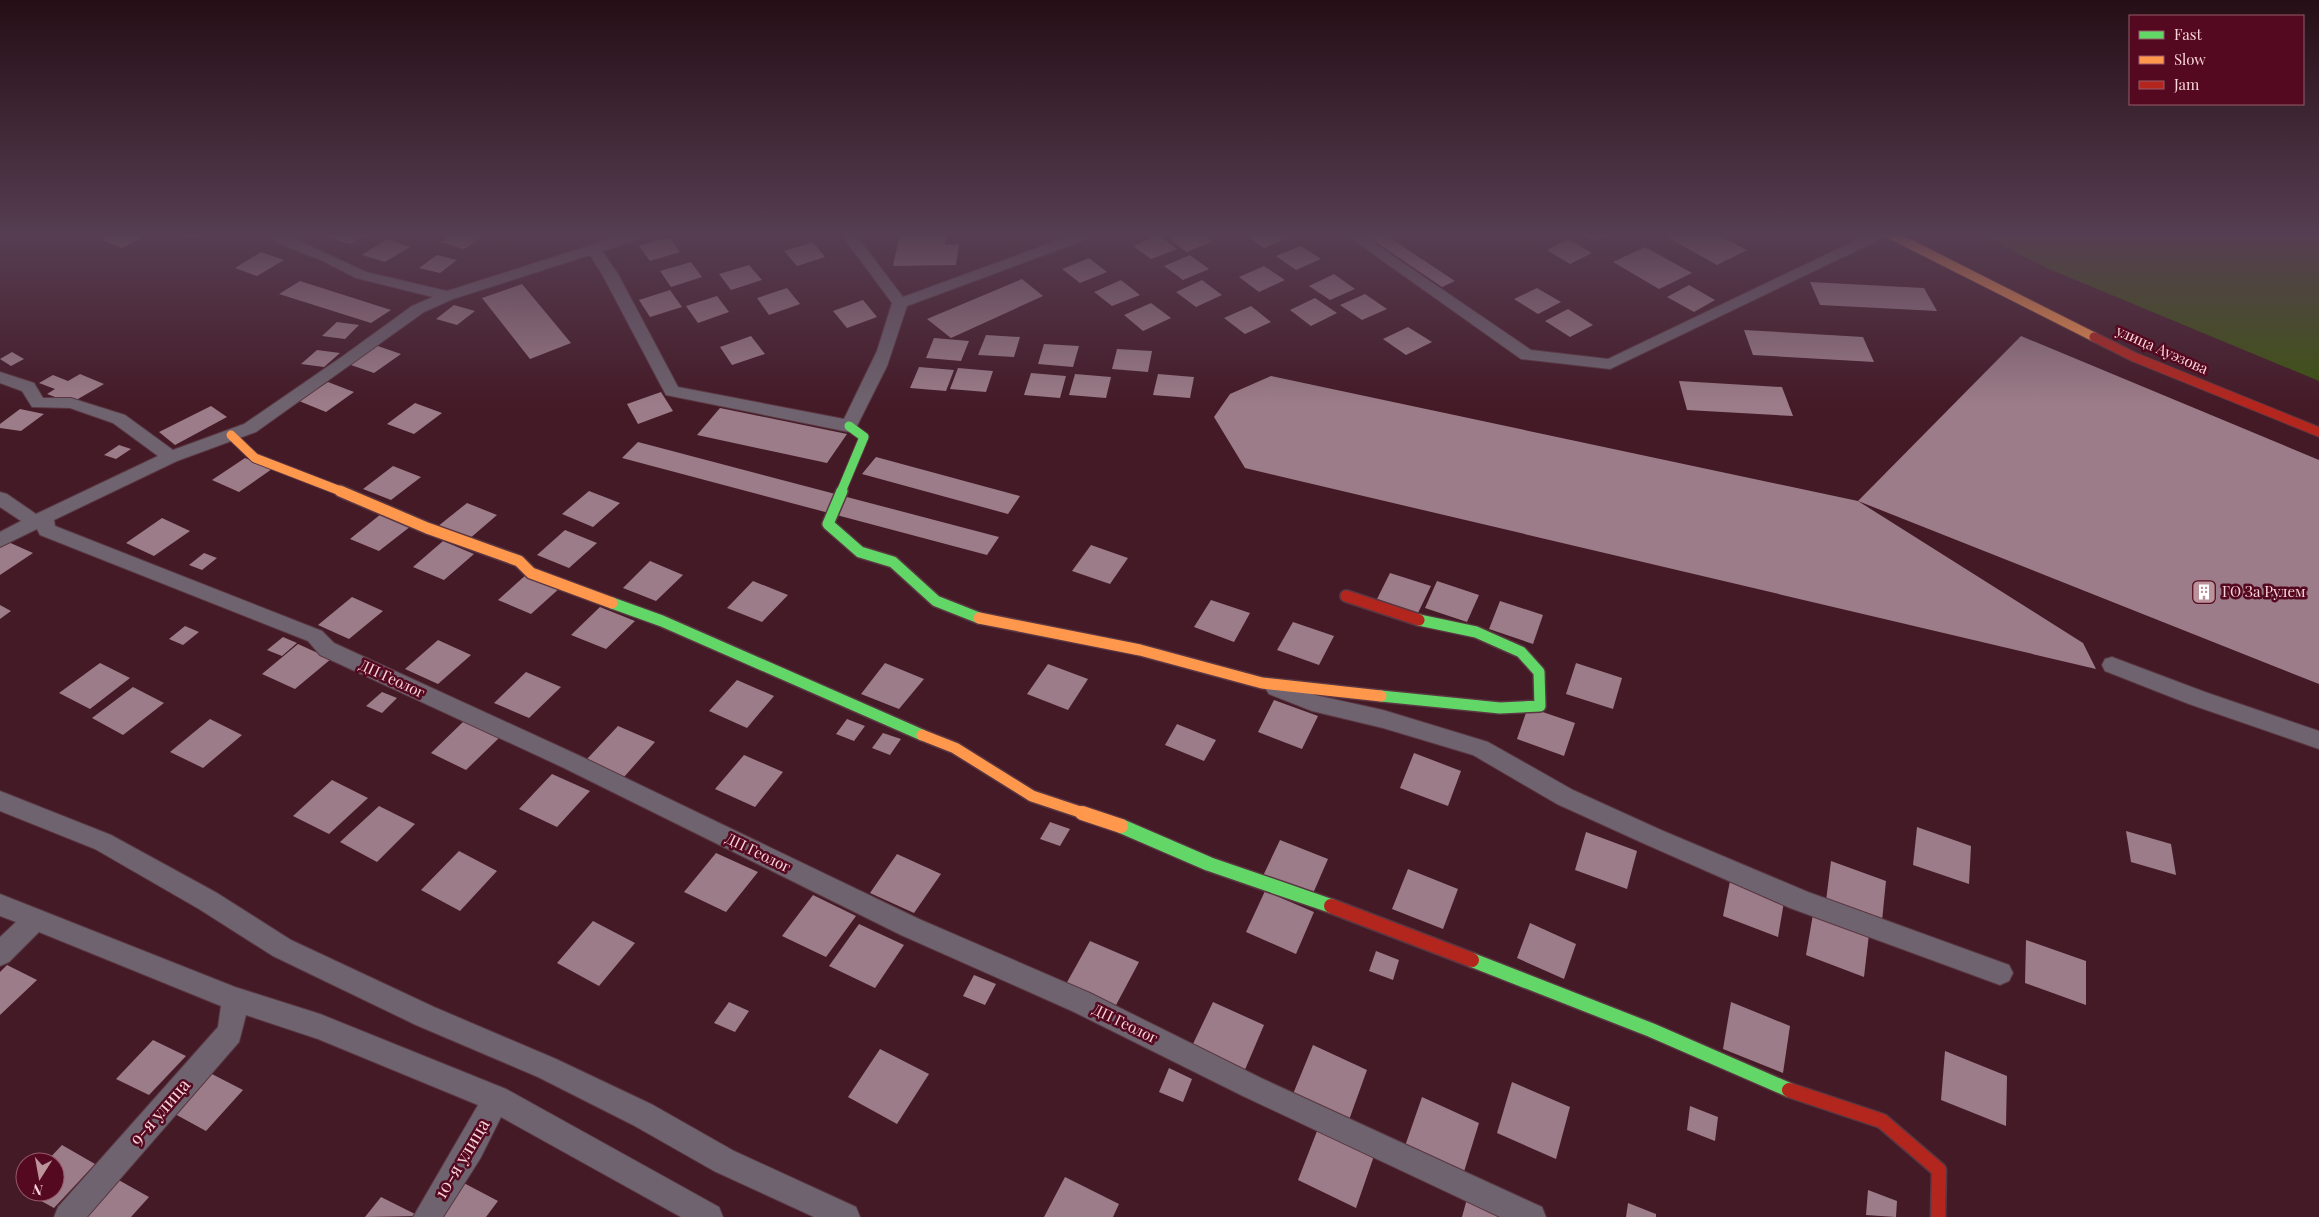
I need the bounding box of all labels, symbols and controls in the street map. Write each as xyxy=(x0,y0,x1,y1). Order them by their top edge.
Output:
legend xyxy=(2129,15,2304,105)
text: Fast xyxy=(2174,24,2203,44)
text: Slow xyxy=(2174,49,2206,69)
text: Jam xyxy=(2173,74,2200,94)
street label: улица Ауэзова xyxy=(2112,319,2212,379)
building icon: ГО За Рулем xyxy=(2191,579,2217,605)
place label: ГО За Рулем xyxy=(2222,581,2306,601)
street label: ДП Геолог xyxy=(356,654,428,702)
street label: ДП Геолог xyxy=(723,828,794,876)
street label: ДП Геолог xyxy=(1090,999,1161,1047)
street label: 9-я улица xyxy=(124,1073,195,1150)
street label: 10-я улица xyxy=(428,1114,494,1203)
north arrow xyxy=(15,1152,65,1202)
text: N xyxy=(31,1180,44,1201)

